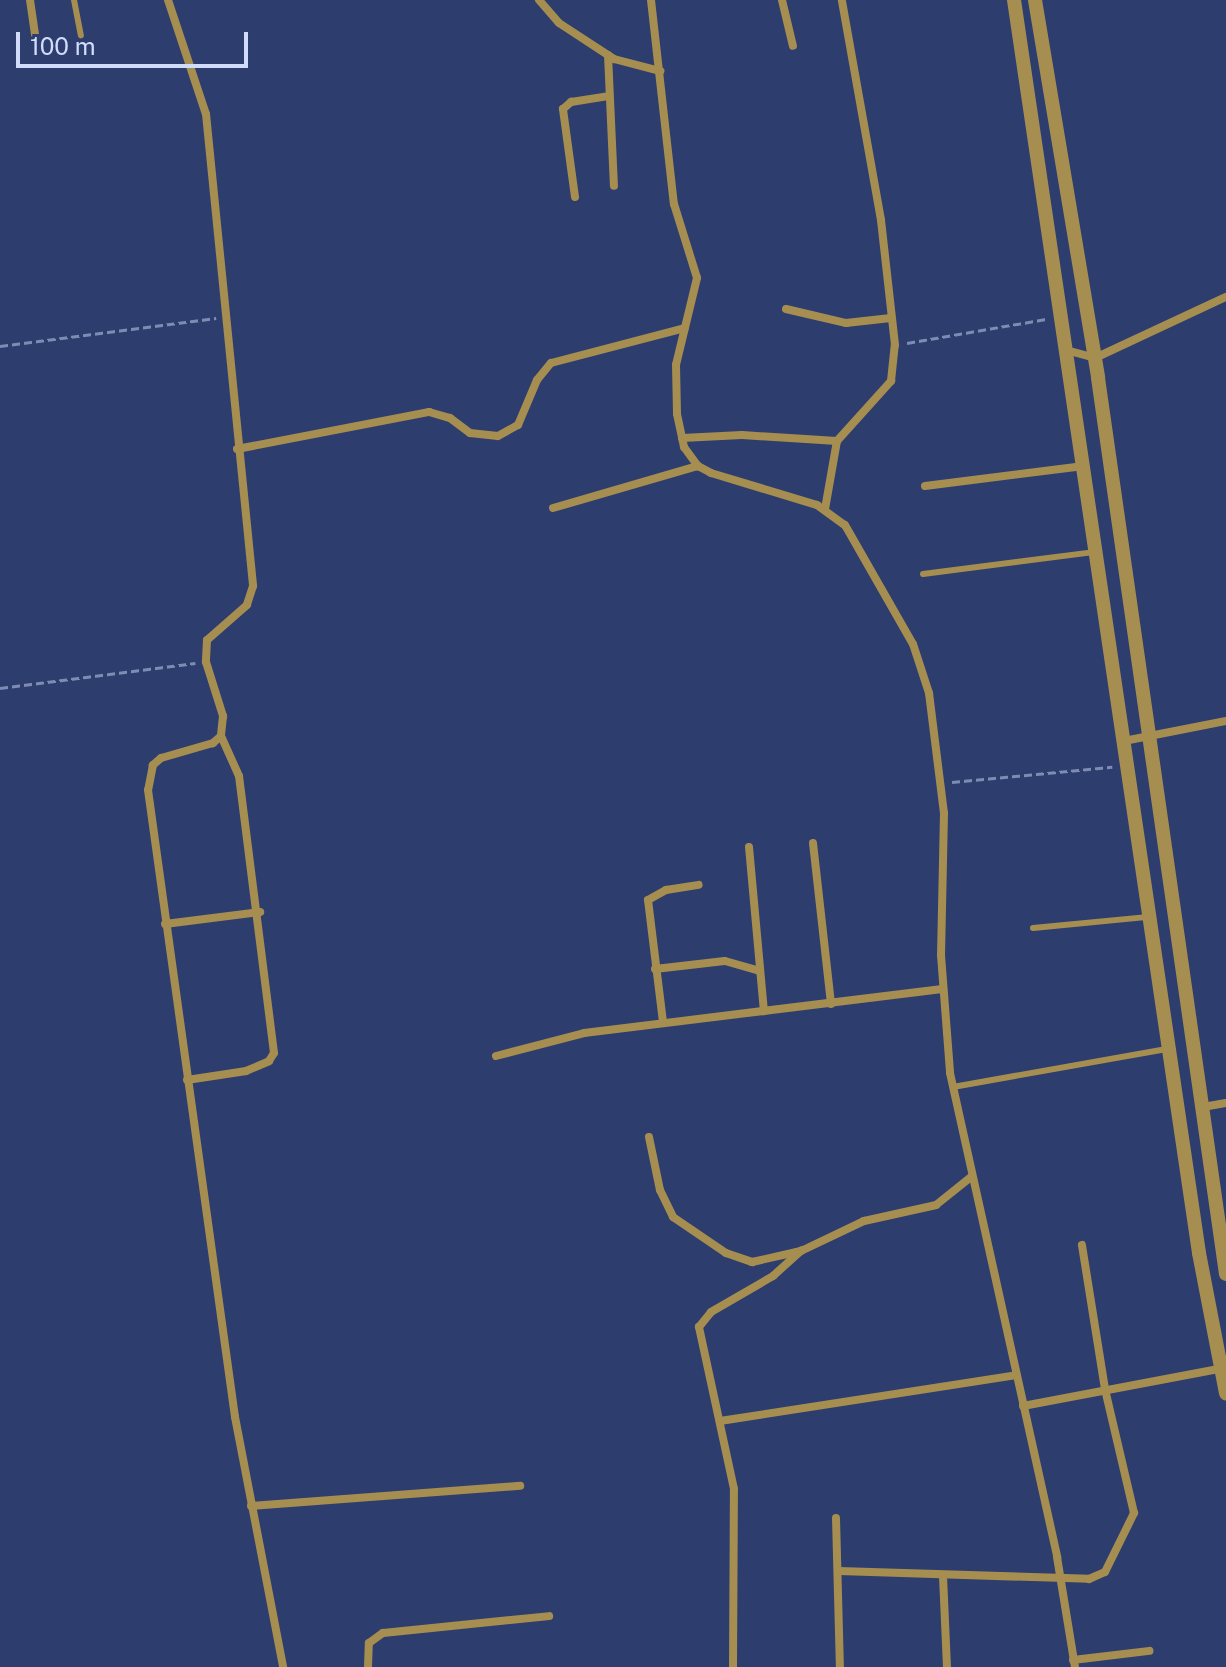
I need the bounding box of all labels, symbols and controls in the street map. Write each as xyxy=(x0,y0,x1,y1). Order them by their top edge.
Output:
scale bar xyxy=(20,16,252,66)
text: 100 m xyxy=(30,32,96,60)

